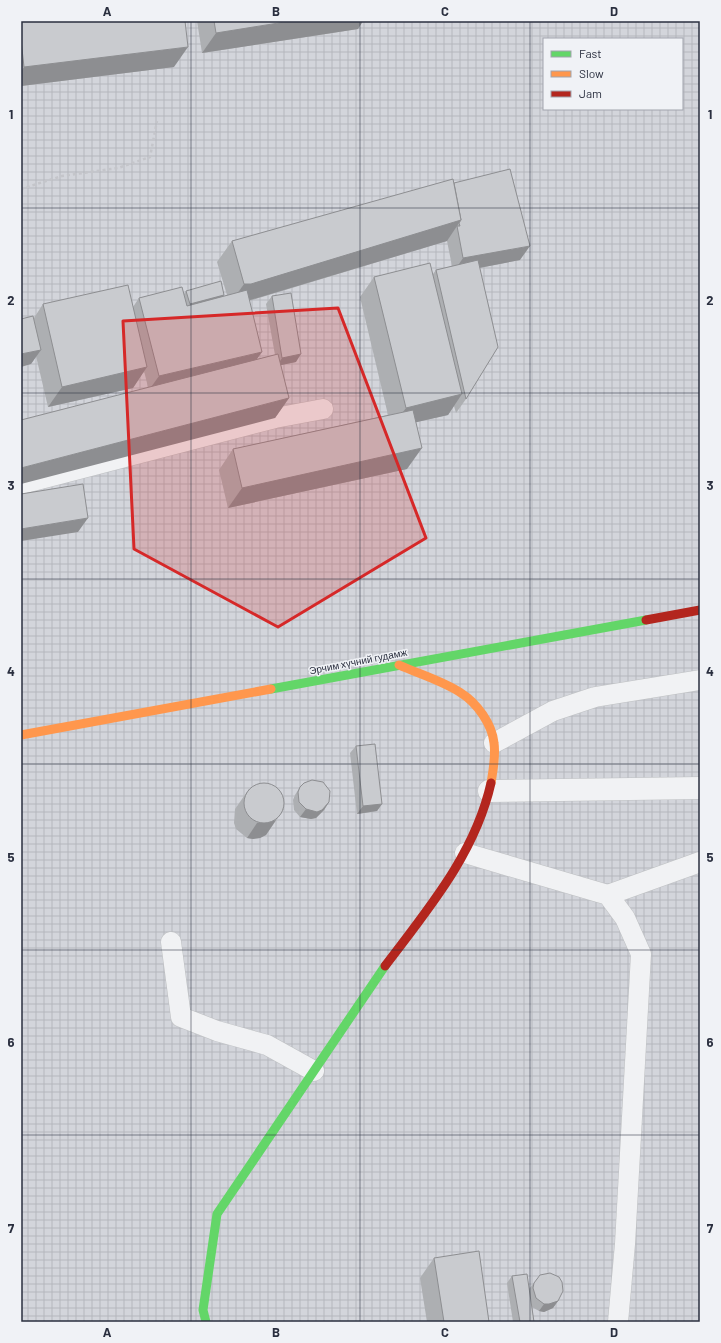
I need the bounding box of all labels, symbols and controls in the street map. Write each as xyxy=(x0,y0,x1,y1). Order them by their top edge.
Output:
text: A xyxy=(103,3,112,19)
text: B xyxy=(272,3,280,19)
text: C xyxy=(441,3,449,19)
text: D xyxy=(610,3,618,19)
legend xyxy=(543,38,683,110)
text: Fast xyxy=(579,46,602,60)
text: Slow xyxy=(579,66,604,80)
text: Jam xyxy=(579,86,602,100)
text: 1 xyxy=(9,106,13,122)
text: 1 xyxy=(708,106,712,122)
text: 2 xyxy=(7,292,15,308)
text: 2 xyxy=(706,292,714,308)
text: 3 xyxy=(7,477,15,493)
text: 3 xyxy=(706,477,714,493)
street label: Эрчим хүчний гудамж xyxy=(308,646,408,676)
text: 4 xyxy=(7,663,15,679)
text: 4 xyxy=(706,663,714,679)
text: 5 xyxy=(7,849,15,865)
text: 5 xyxy=(706,849,714,865)
text: 6 xyxy=(8,1034,15,1050)
text: 6 xyxy=(707,1034,714,1050)
text: 7 xyxy=(8,1220,15,1236)
text: 7 xyxy=(707,1220,714,1236)
text: A xyxy=(103,1324,112,1340)
text: B xyxy=(272,1324,280,1340)
text: C xyxy=(441,1324,449,1340)
text: D xyxy=(610,1324,618,1340)

